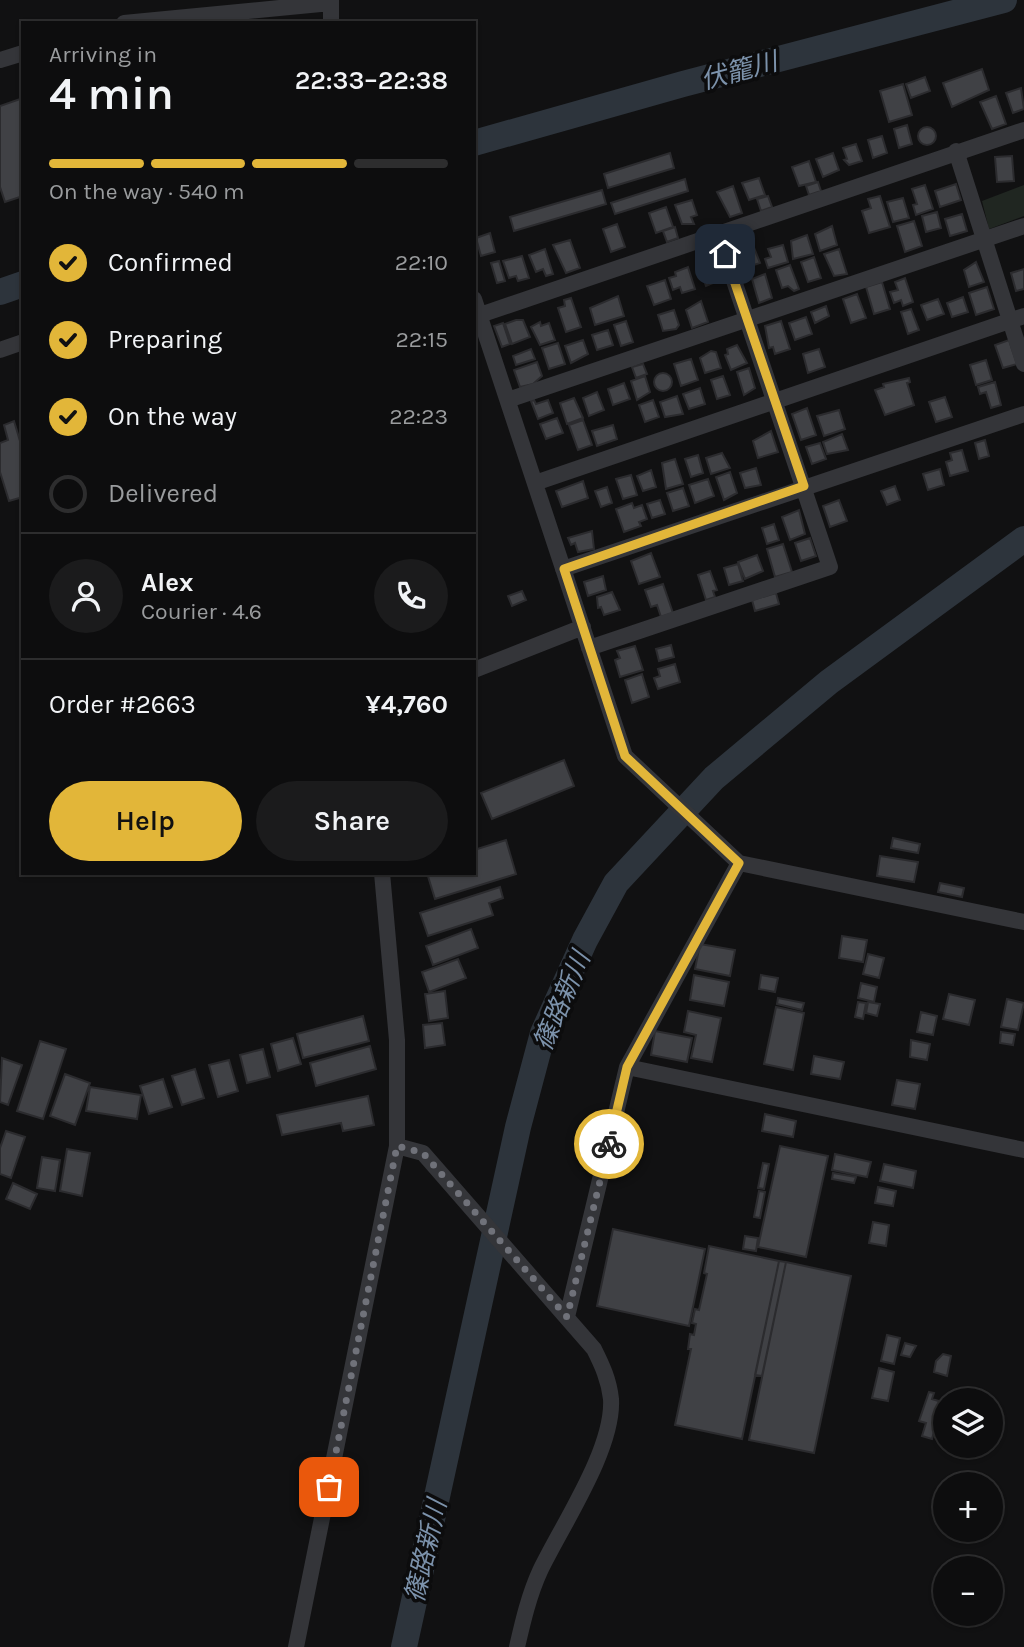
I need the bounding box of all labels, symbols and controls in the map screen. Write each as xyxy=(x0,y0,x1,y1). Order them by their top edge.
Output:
text: Arriving in xyxy=(49,41,157,68)
water label: 伏籠川 xyxy=(697,45,784,96)
text: 22:33–22:38 xyxy=(295,65,448,96)
text: 4 min xyxy=(49,67,174,121)
text: On the way · 540 m xyxy=(49,178,245,205)
pin xyxy=(695,224,755,284)
icon: home xyxy=(706,235,744,273)
icon: check xyxy=(49,244,87,282)
text: Confirmed xyxy=(108,247,233,278)
text: 22:10 xyxy=(395,249,448,276)
icon: check xyxy=(49,321,87,359)
text: Preparing xyxy=(108,324,222,355)
text: 22:15 xyxy=(395,326,448,353)
icon: check xyxy=(49,398,87,436)
text: On the way xyxy=(108,401,237,432)
text: 22:23 xyxy=(389,403,448,430)
text: Delivered xyxy=(108,478,218,509)
button: person xyxy=(49,559,123,633)
button: phone xyxy=(374,559,448,633)
text: Alex xyxy=(141,567,193,598)
text: Courier · 4.6 xyxy=(141,598,262,625)
text: Order #2663 xyxy=(49,689,196,720)
text: ¥4,760 xyxy=(366,689,448,720)
button: Help xyxy=(49,781,242,861)
button: Share xyxy=(256,781,448,861)
water label: 篠路新川 xyxy=(527,944,598,1055)
courier xyxy=(574,1109,644,1179)
icon: bike xyxy=(590,1125,628,1163)
map controls xyxy=(933,1388,1003,1626)
button: layers xyxy=(933,1388,1003,1458)
pin xyxy=(299,1457,359,1517)
icon: bag xyxy=(310,1468,348,1506)
button: + xyxy=(933,1472,1003,1542)
water label: 篠路新川 xyxy=(399,1494,453,1605)
button: − xyxy=(933,1556,1003,1626)

